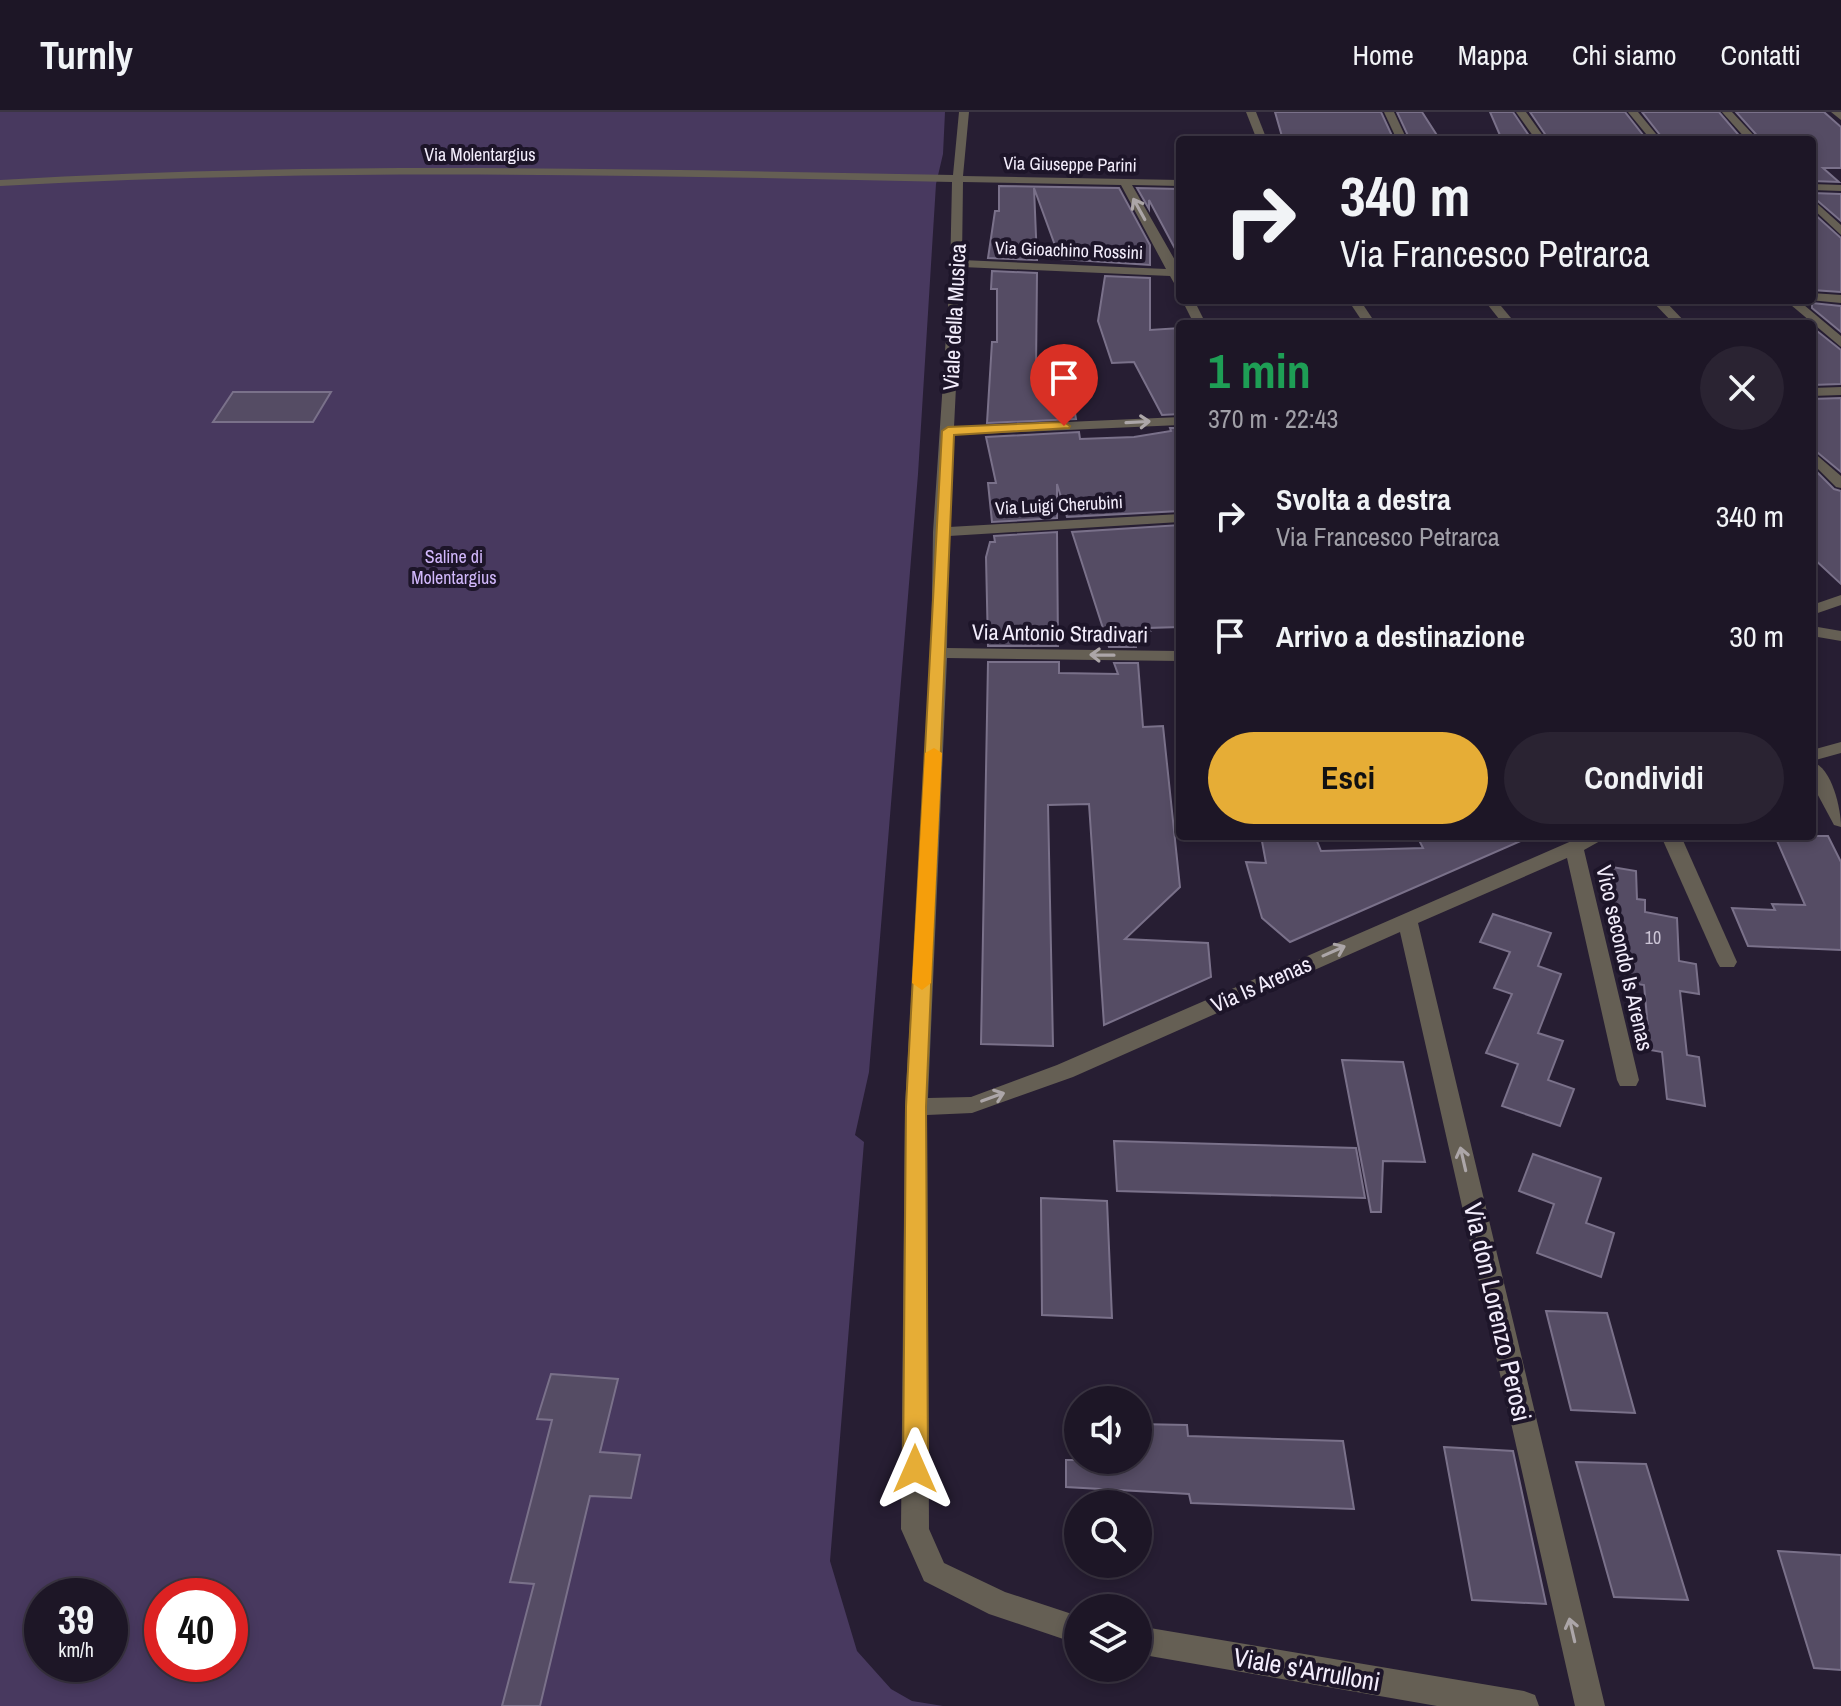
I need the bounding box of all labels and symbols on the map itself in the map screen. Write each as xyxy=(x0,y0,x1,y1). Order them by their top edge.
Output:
street label: Via Molentargius xyxy=(424,142,536,167)
street label: Via Giuseppe Parini xyxy=(1003,150,1137,178)
one-way arrow xyxy=(1131,197,1147,221)
street label: Via Gioachino Rossini xyxy=(994,235,1144,265)
street label: Viale della Musica xyxy=(935,243,973,391)
pin xyxy=(1030,344,1098,426)
one-way arrow xyxy=(1124,415,1151,430)
street label: Via Luigi Cherubini xyxy=(995,489,1123,521)
park label: Saline di Molentargius xyxy=(411,544,497,590)
street label: Via Antonio Stradivari xyxy=(972,616,1148,650)
one-way arrow xyxy=(1089,647,1116,663)
street label: Vico secondo Is Arenas xyxy=(1589,862,1661,1054)
house number: 10 xyxy=(1645,925,1661,950)
one-way arrow xyxy=(1322,943,1346,958)
street label: Via Is Arenas xyxy=(1206,949,1316,1019)
one-way arrow xyxy=(980,1089,1004,1103)
one-way arrow xyxy=(1454,1146,1469,1172)
street label: Via don Lorenzo Perosi xyxy=(1456,1199,1540,1425)
position arrow xyxy=(873,1427,957,1511)
speed limit sign: 40 xyxy=(144,1578,248,1682)
one-way arrow xyxy=(1564,1618,1579,1643)
street label: Viale s'Arrulloni xyxy=(1231,1639,1383,1699)

